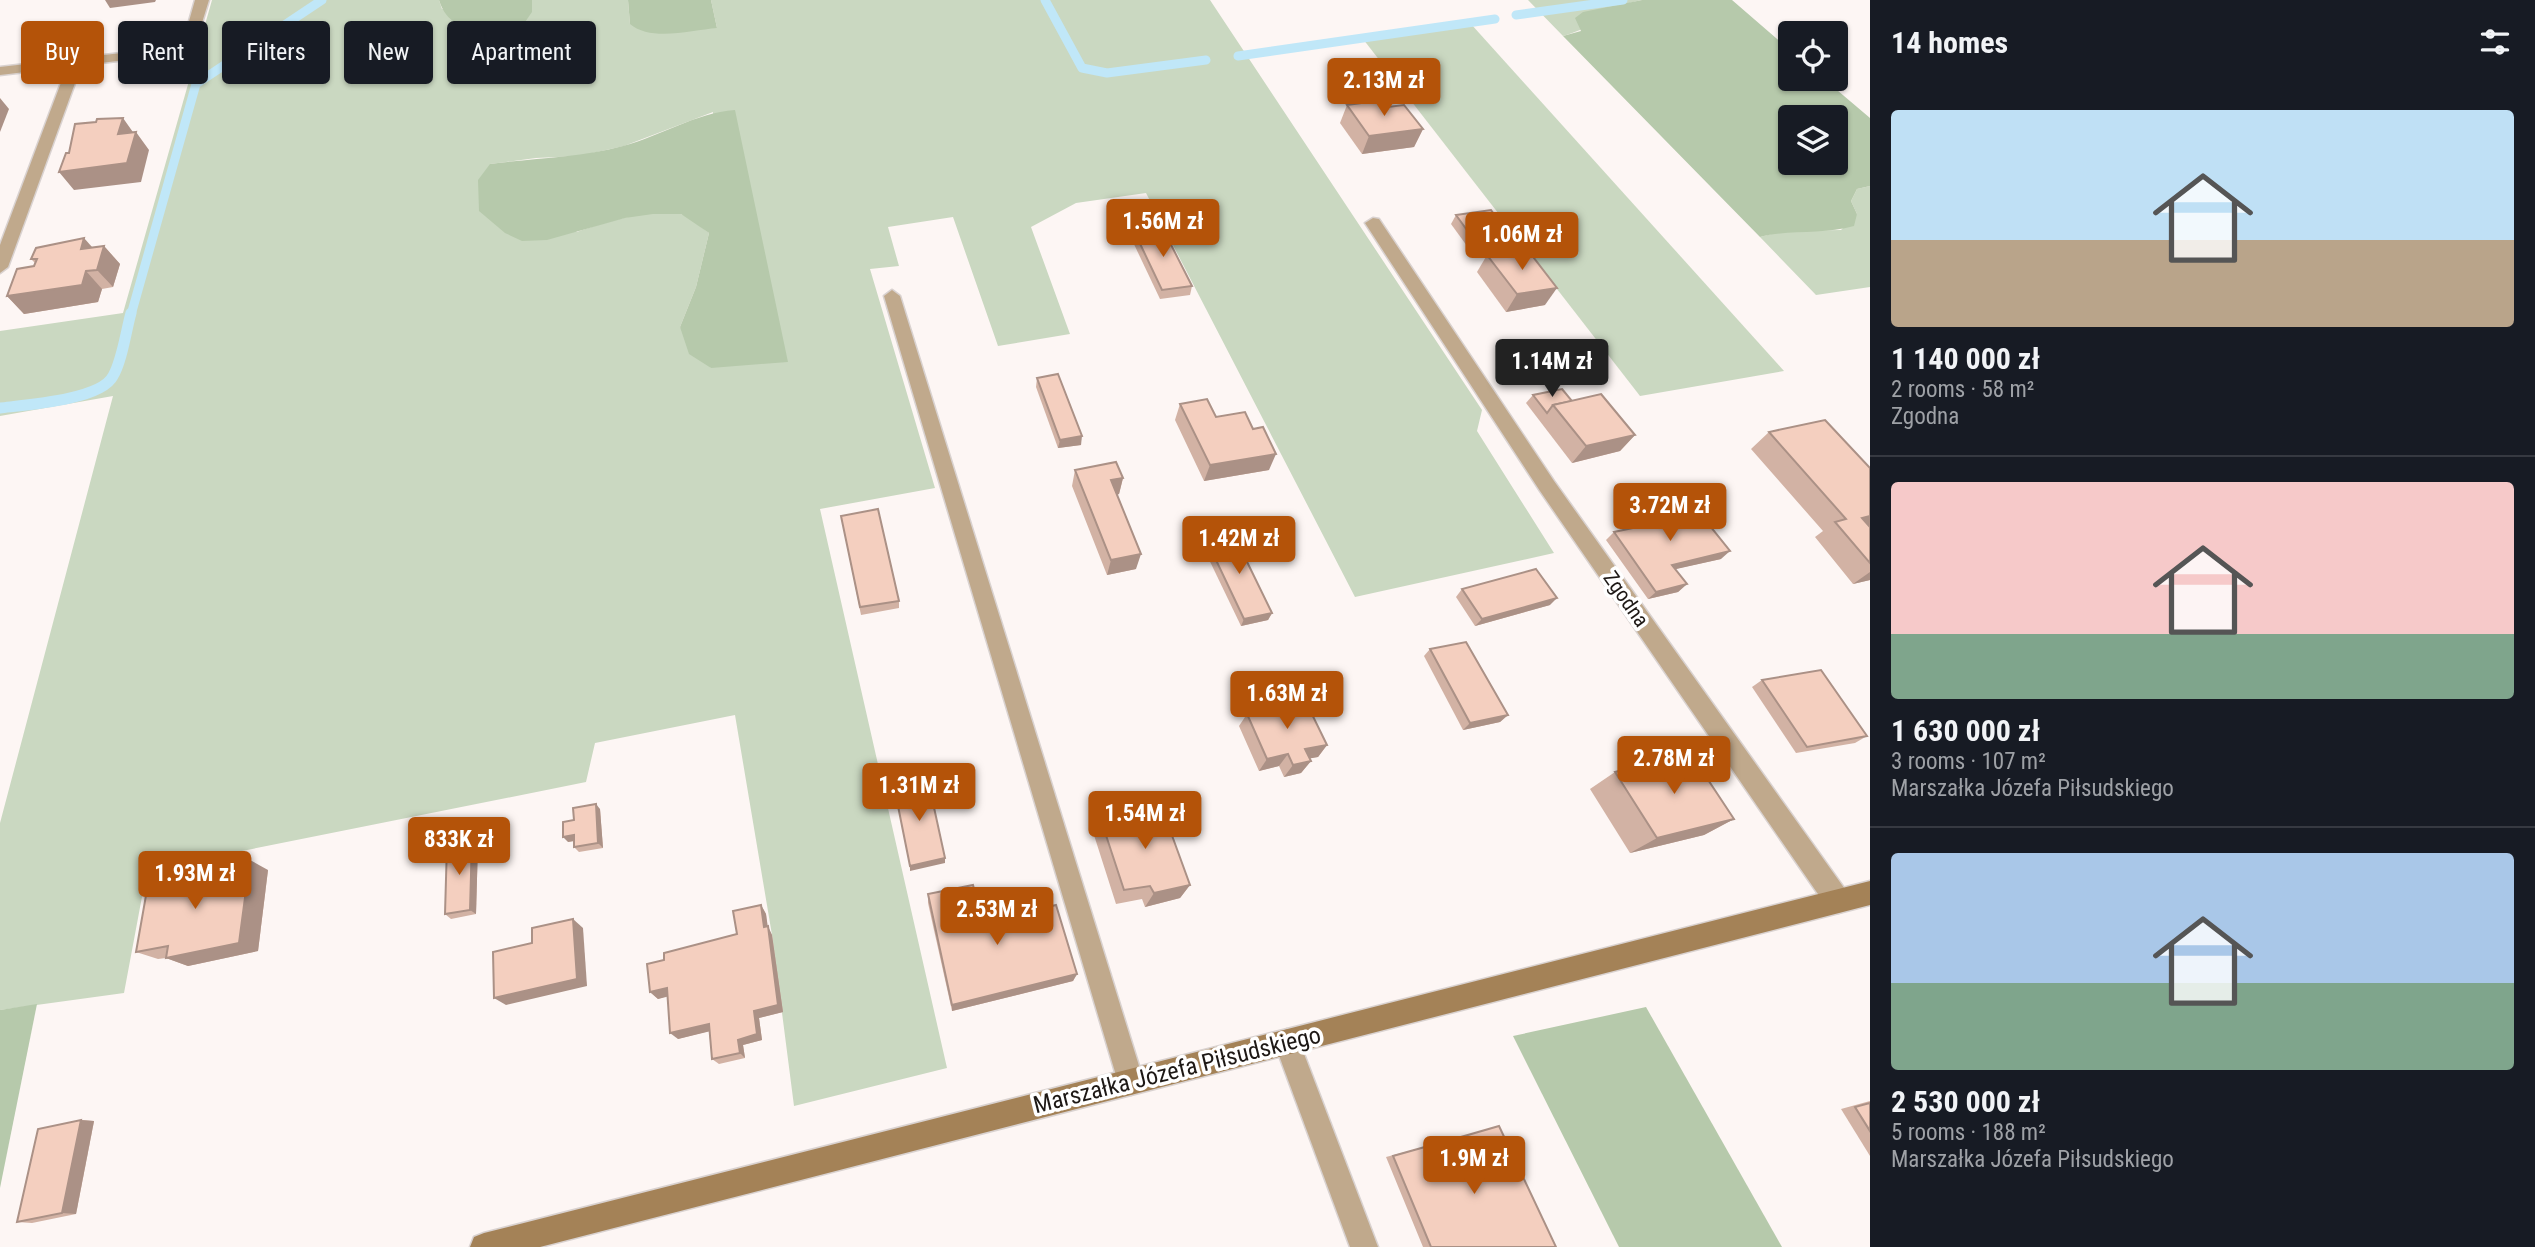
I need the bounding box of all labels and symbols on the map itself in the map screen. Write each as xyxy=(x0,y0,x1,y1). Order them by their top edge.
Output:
pin: 2.13M zł xyxy=(1312,58,1456,118)
pin: 1.56M zł xyxy=(1091,200,1235,259)
pin: 1.06M zł xyxy=(1450,212,1594,272)
pin: 1.14M zł xyxy=(1480,340,1624,399)
pin: 3.72M zł xyxy=(1598,484,1742,543)
pin: 1.42M zł xyxy=(1167,516,1311,576)
street label: Zgodna xyxy=(1598,567,1654,631)
pin: 1.63M zł xyxy=(1215,672,1359,731)
pin: 2.78M zł xyxy=(1602,736,1746,796)
pin: 1.31M zł xyxy=(847,764,991,823)
pin: 1.54M zł xyxy=(1073,792,1217,851)
pin: 833K zł xyxy=(394,818,524,877)
pin: 1.93M zł xyxy=(123,852,267,911)
pin: 2.53M zł xyxy=(925,888,1069,947)
street label: Marszałka Józefa Piłsudskiego xyxy=(1030,1021,1324,1119)
pin: 1.9M zł xyxy=(1409,1136,1539,1196)

